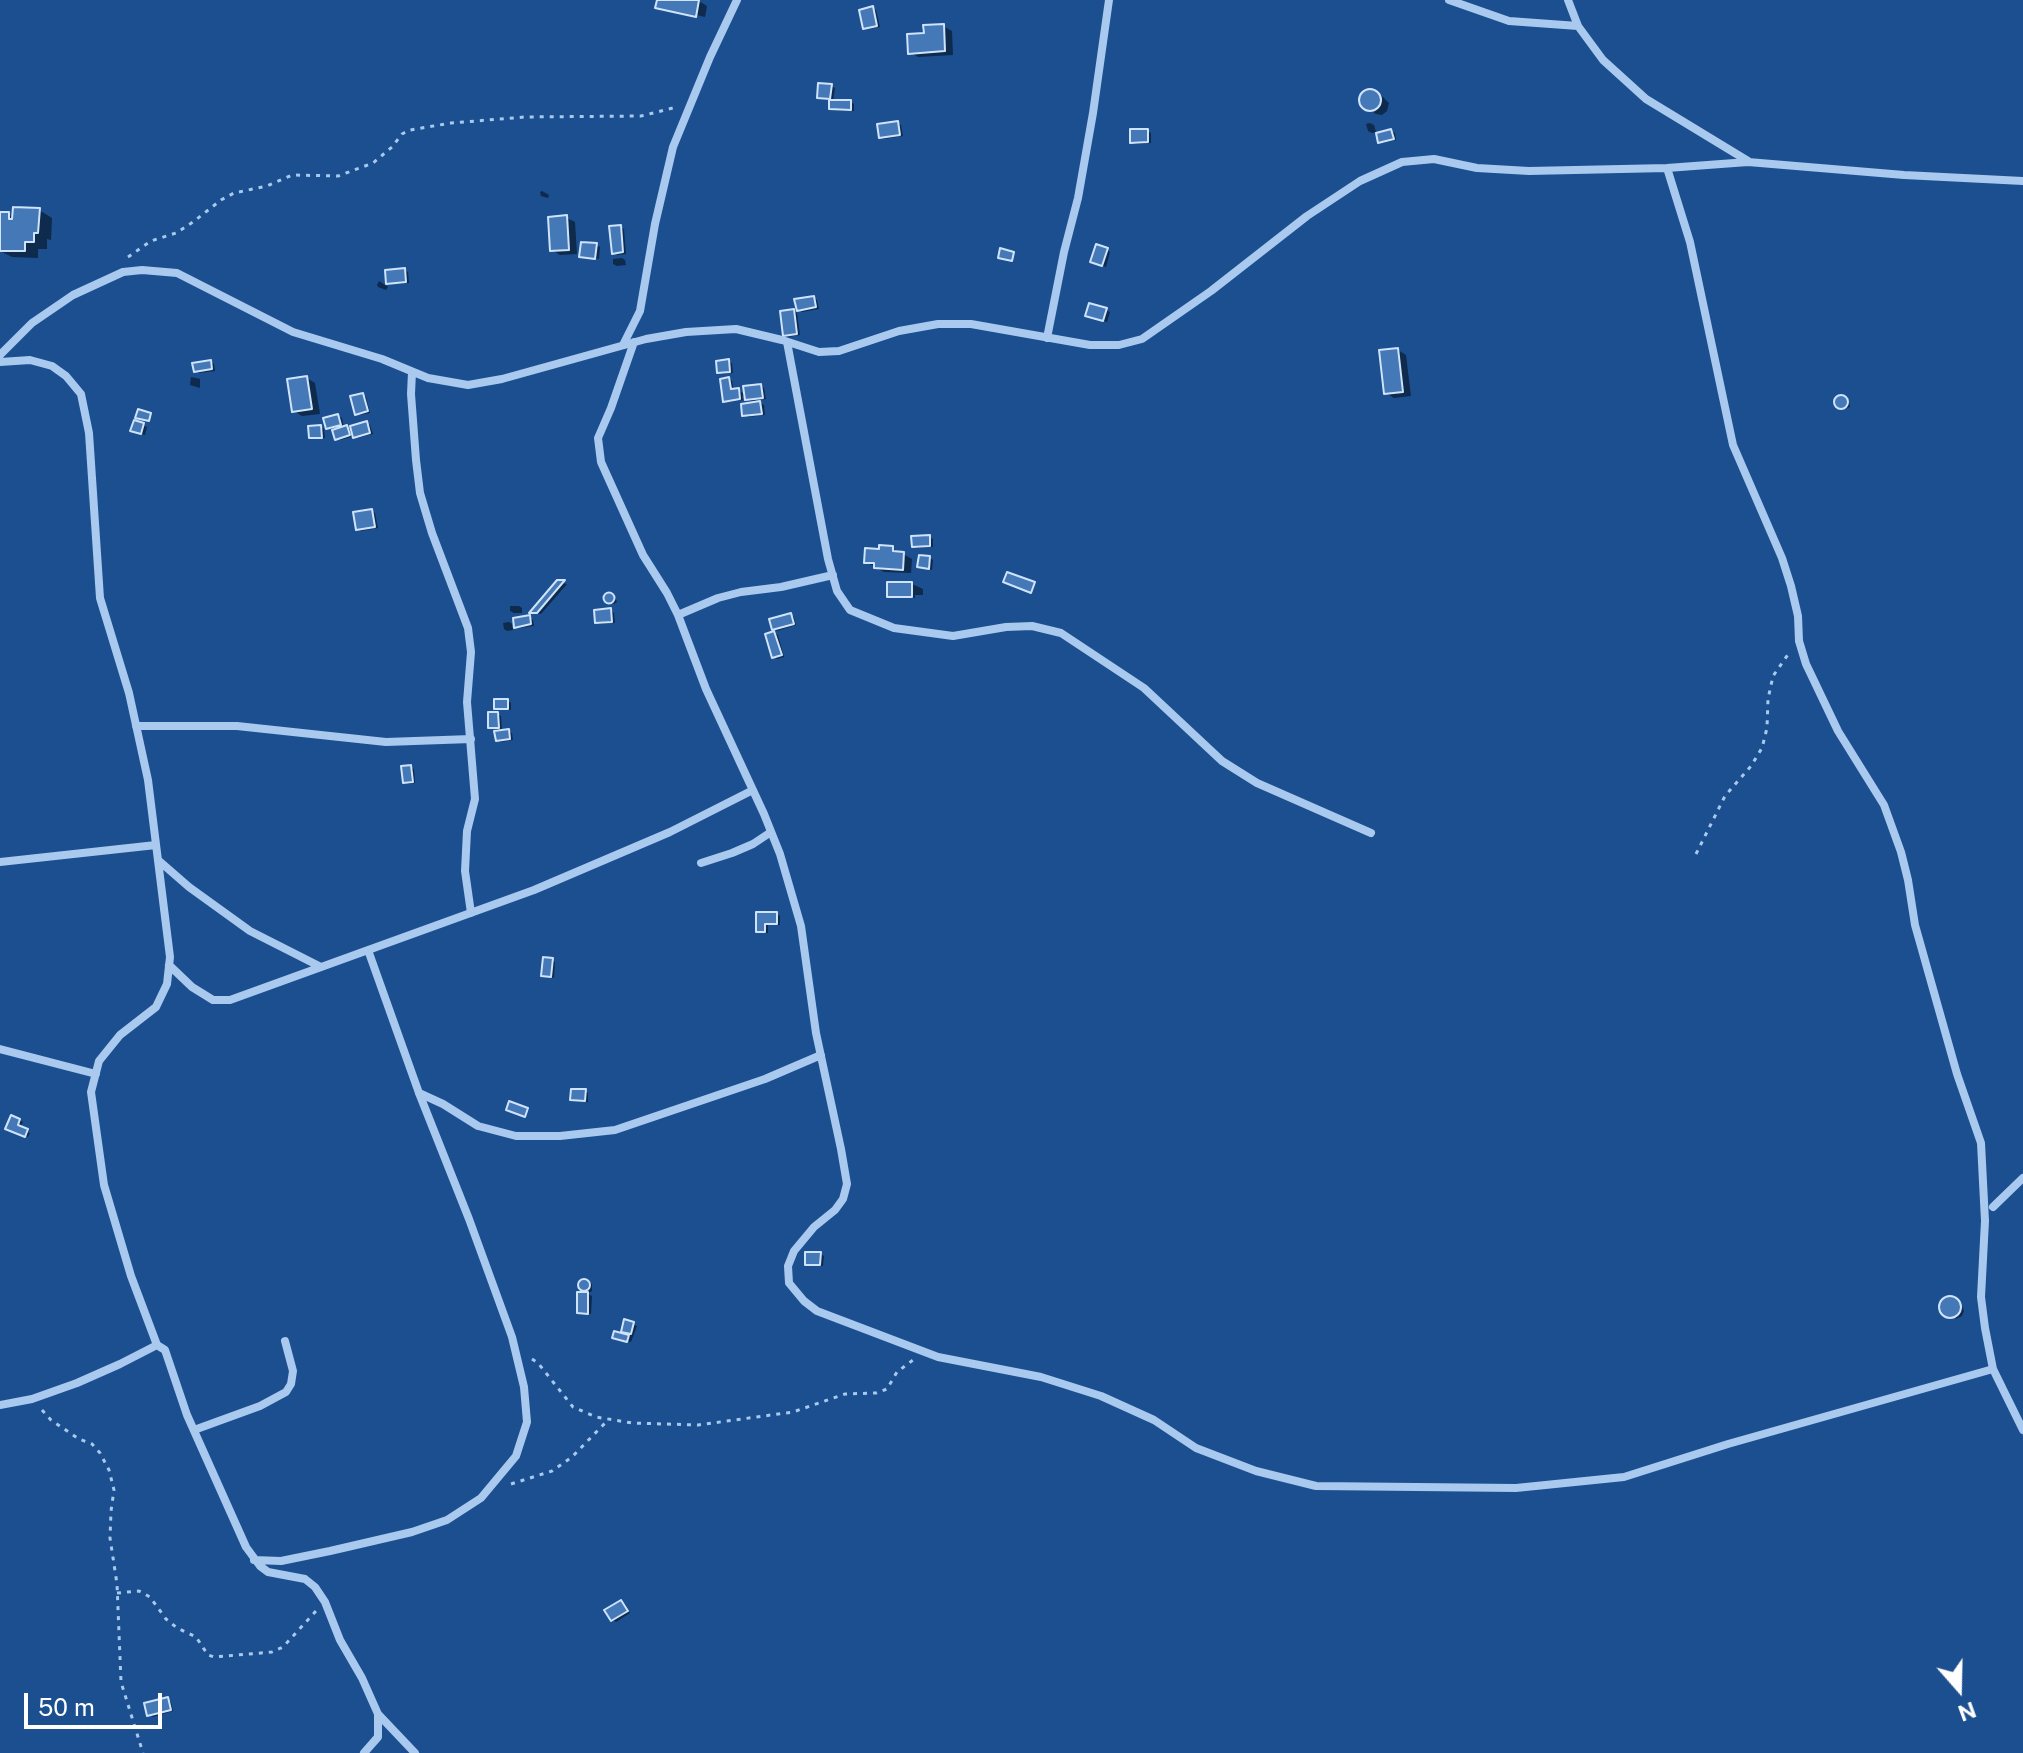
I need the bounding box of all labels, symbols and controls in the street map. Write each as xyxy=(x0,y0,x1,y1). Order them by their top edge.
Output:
north arrow xyxy=(1919,1649,1999,1729)
scale bar xyxy=(28,1677,166,1727)
text: 50 m xyxy=(38,1693,95,1721)
text: N xyxy=(1955,1696,1980,1727)

